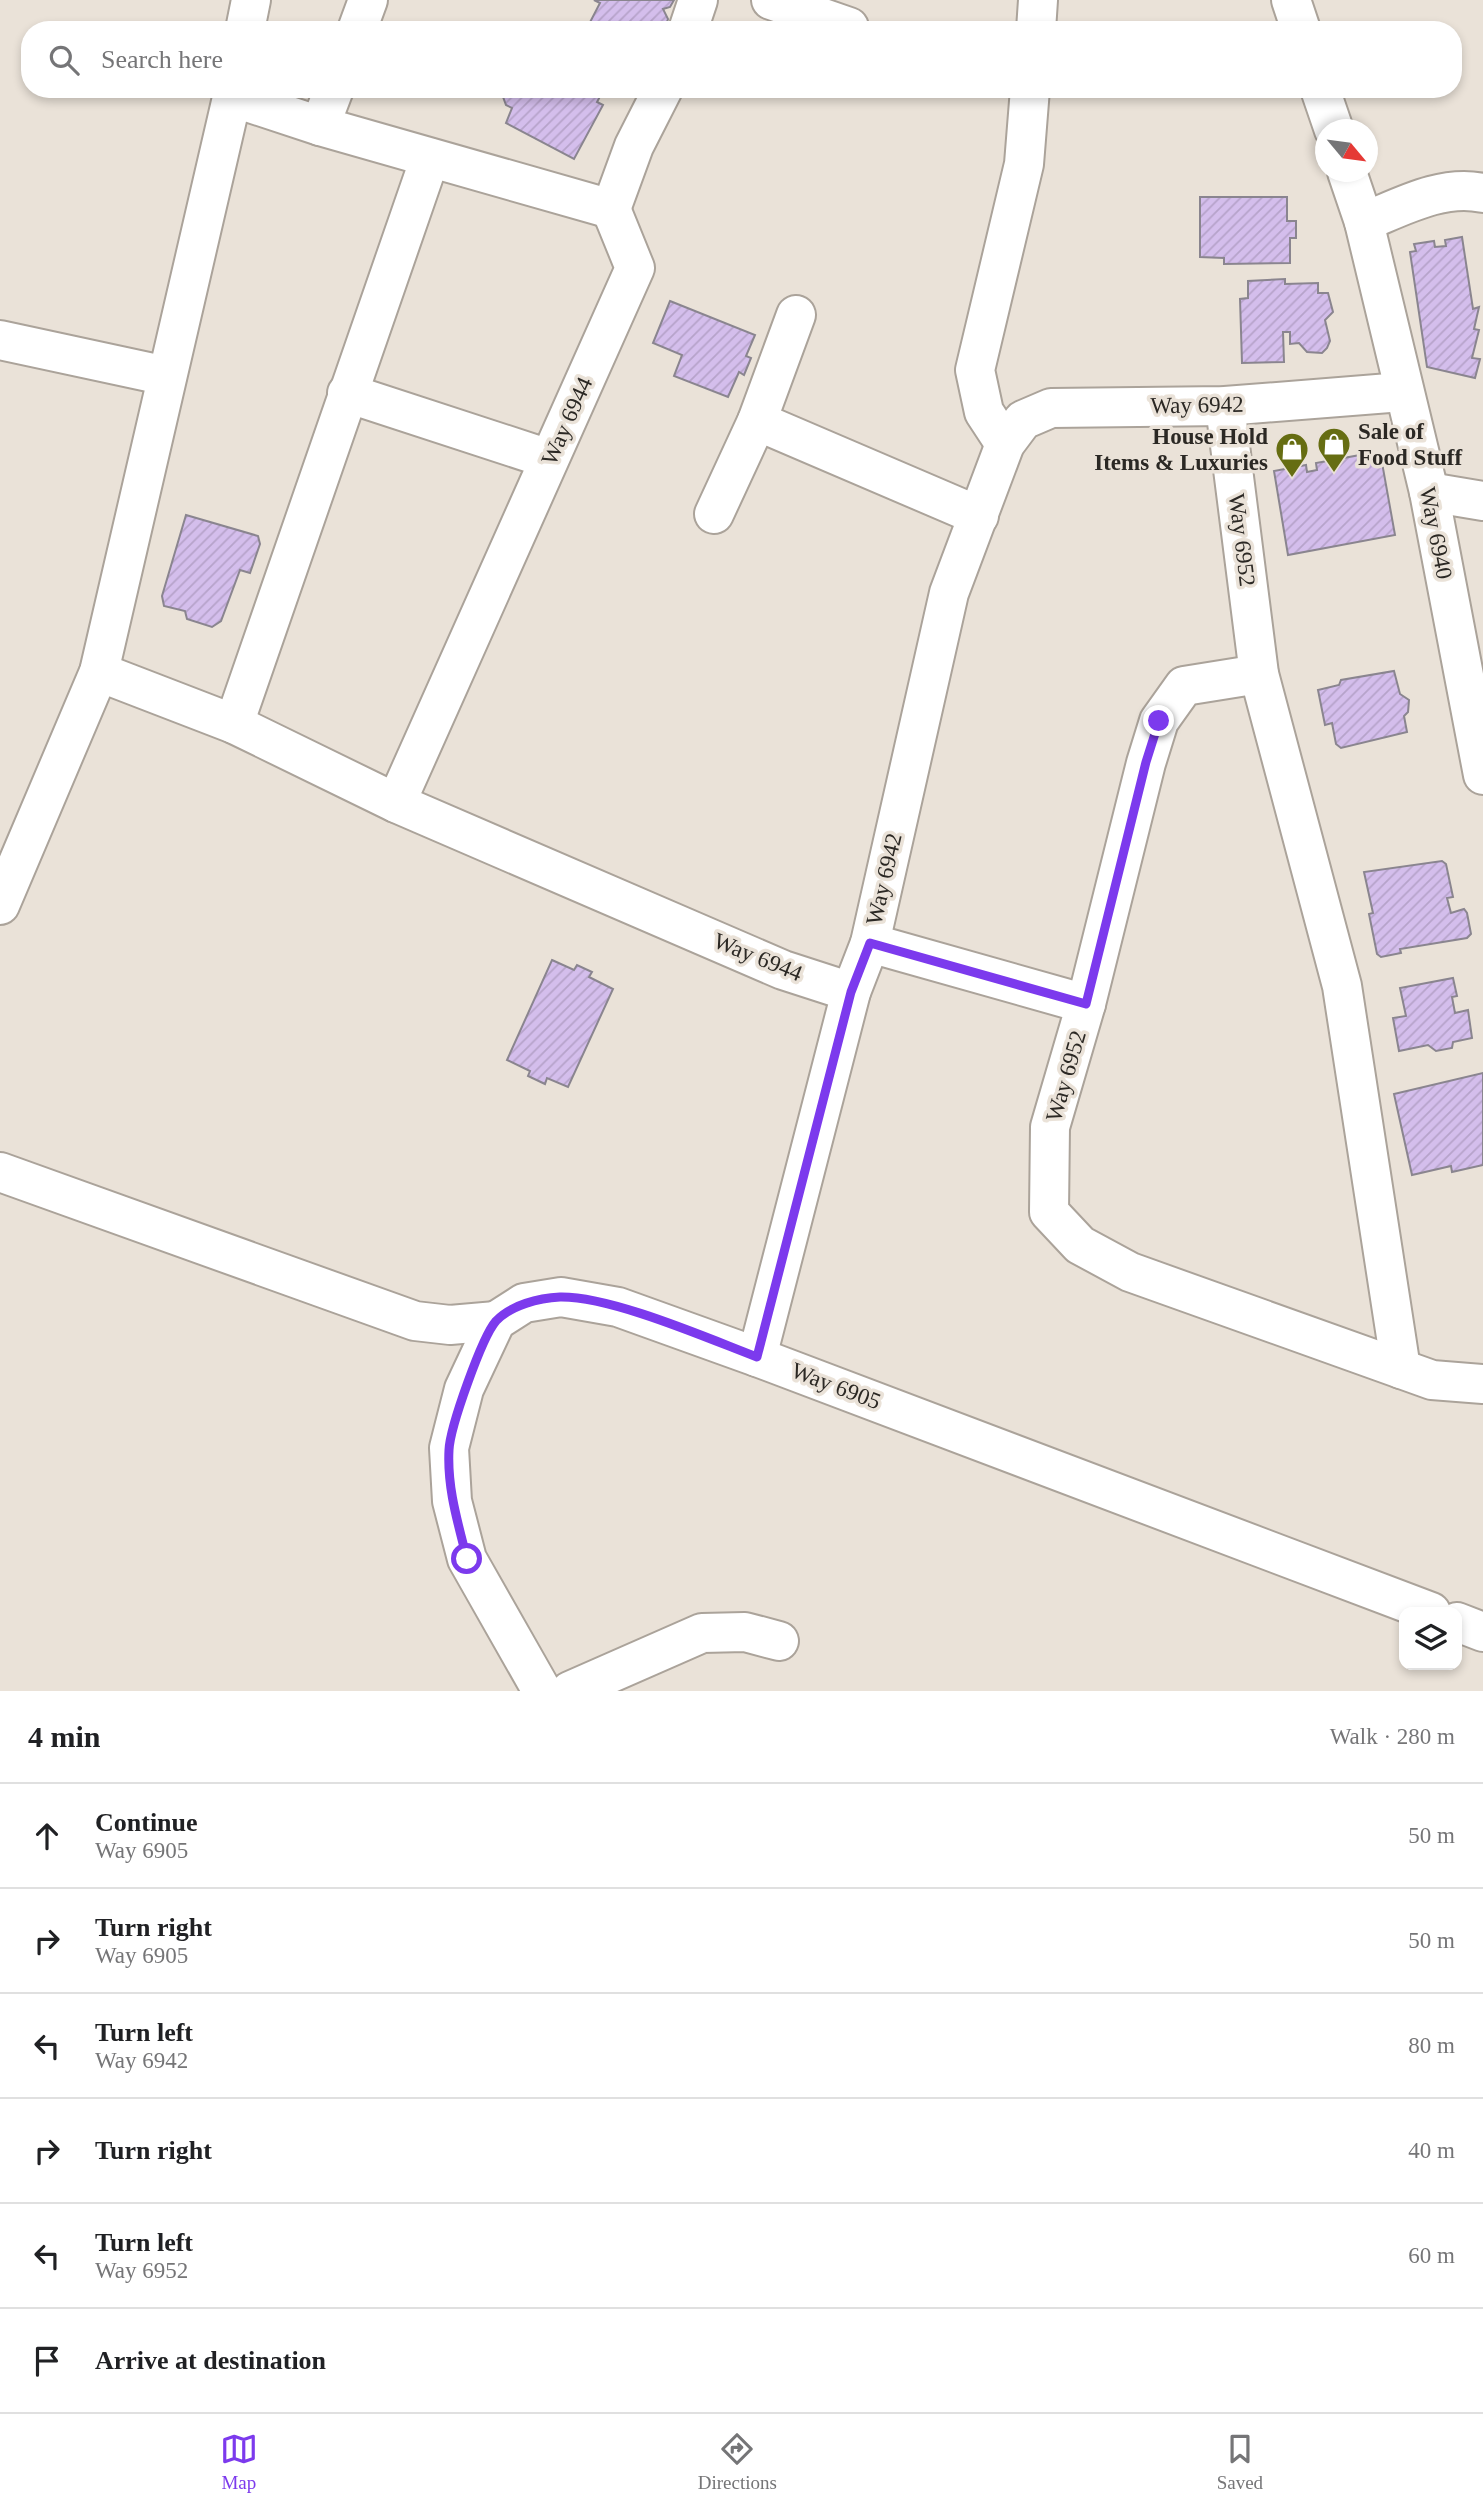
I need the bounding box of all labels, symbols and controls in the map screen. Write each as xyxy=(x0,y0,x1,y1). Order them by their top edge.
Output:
search box xyxy=(21,21,1462,98)
icon: search xyxy=(45,41,83,79)
text: Search here xyxy=(101,45,223,74)
north arrow xyxy=(1315,119,1378,182)
street label: Way 6944 xyxy=(537,373,598,469)
street label: Way 6942 xyxy=(1150,392,1244,418)
place label: Sale of Food Stuff xyxy=(1358,419,1462,470)
place label: House Hold Items & Luxuries xyxy=(1094,424,1268,475)
shop icon: Sale of Food Stuff xyxy=(1315,425,1353,474)
shop icon: House Hold Items & Luxuries xyxy=(1273,430,1311,479)
street label: Way 6940 xyxy=(1415,485,1457,581)
street label: Way 6952 xyxy=(1224,492,1260,588)
route end xyxy=(1143,705,1174,736)
street label: Way 6942 xyxy=(861,831,907,927)
street label: Way 6944 xyxy=(710,928,806,986)
street label: Way 6952 xyxy=(1041,1028,1091,1124)
street label: Way 6905 xyxy=(788,1358,884,1414)
route start xyxy=(451,1543,482,1574)
map controls xyxy=(1399,1607,1462,1670)
button: layers xyxy=(1399,1607,1462,1670)
text: 4 min xyxy=(28,1720,101,1753)
text: Walk · 280 m xyxy=(1330,1724,1455,1749)
text: Continue xyxy=(95,1808,198,1837)
icon: ahead xyxy=(28,1817,66,1855)
text: 50 m xyxy=(1408,1823,1455,1848)
text: Way 6905 xyxy=(95,1838,188,1863)
text: Turn right xyxy=(95,1913,212,1942)
icon: right xyxy=(28,1922,66,1960)
text: 50 m xyxy=(1408,1928,1455,1953)
text: Way 6905 xyxy=(95,1943,188,1968)
text: Turn left xyxy=(95,2018,193,2047)
icon: left xyxy=(28,2027,66,2065)
text: 80 m xyxy=(1408,2033,1455,2058)
text: Way 6942 xyxy=(95,2048,188,2073)
icon: right xyxy=(28,2132,66,2170)
text: Turn right xyxy=(95,2136,212,2165)
text: 40 m xyxy=(1408,2138,1455,2163)
text: Turn left xyxy=(95,2228,193,2257)
icon: left xyxy=(28,2237,66,2275)
text: 60 m xyxy=(1408,2243,1455,2268)
text: Way 6952 xyxy=(95,2258,188,2283)
icon: arrive xyxy=(28,2342,66,2380)
text: Arrive at destination xyxy=(95,2346,326,2375)
tab: Map xyxy=(220,2430,258,2494)
tab: Directions xyxy=(698,2430,777,2494)
tab: Saved xyxy=(1217,2430,1263,2494)

